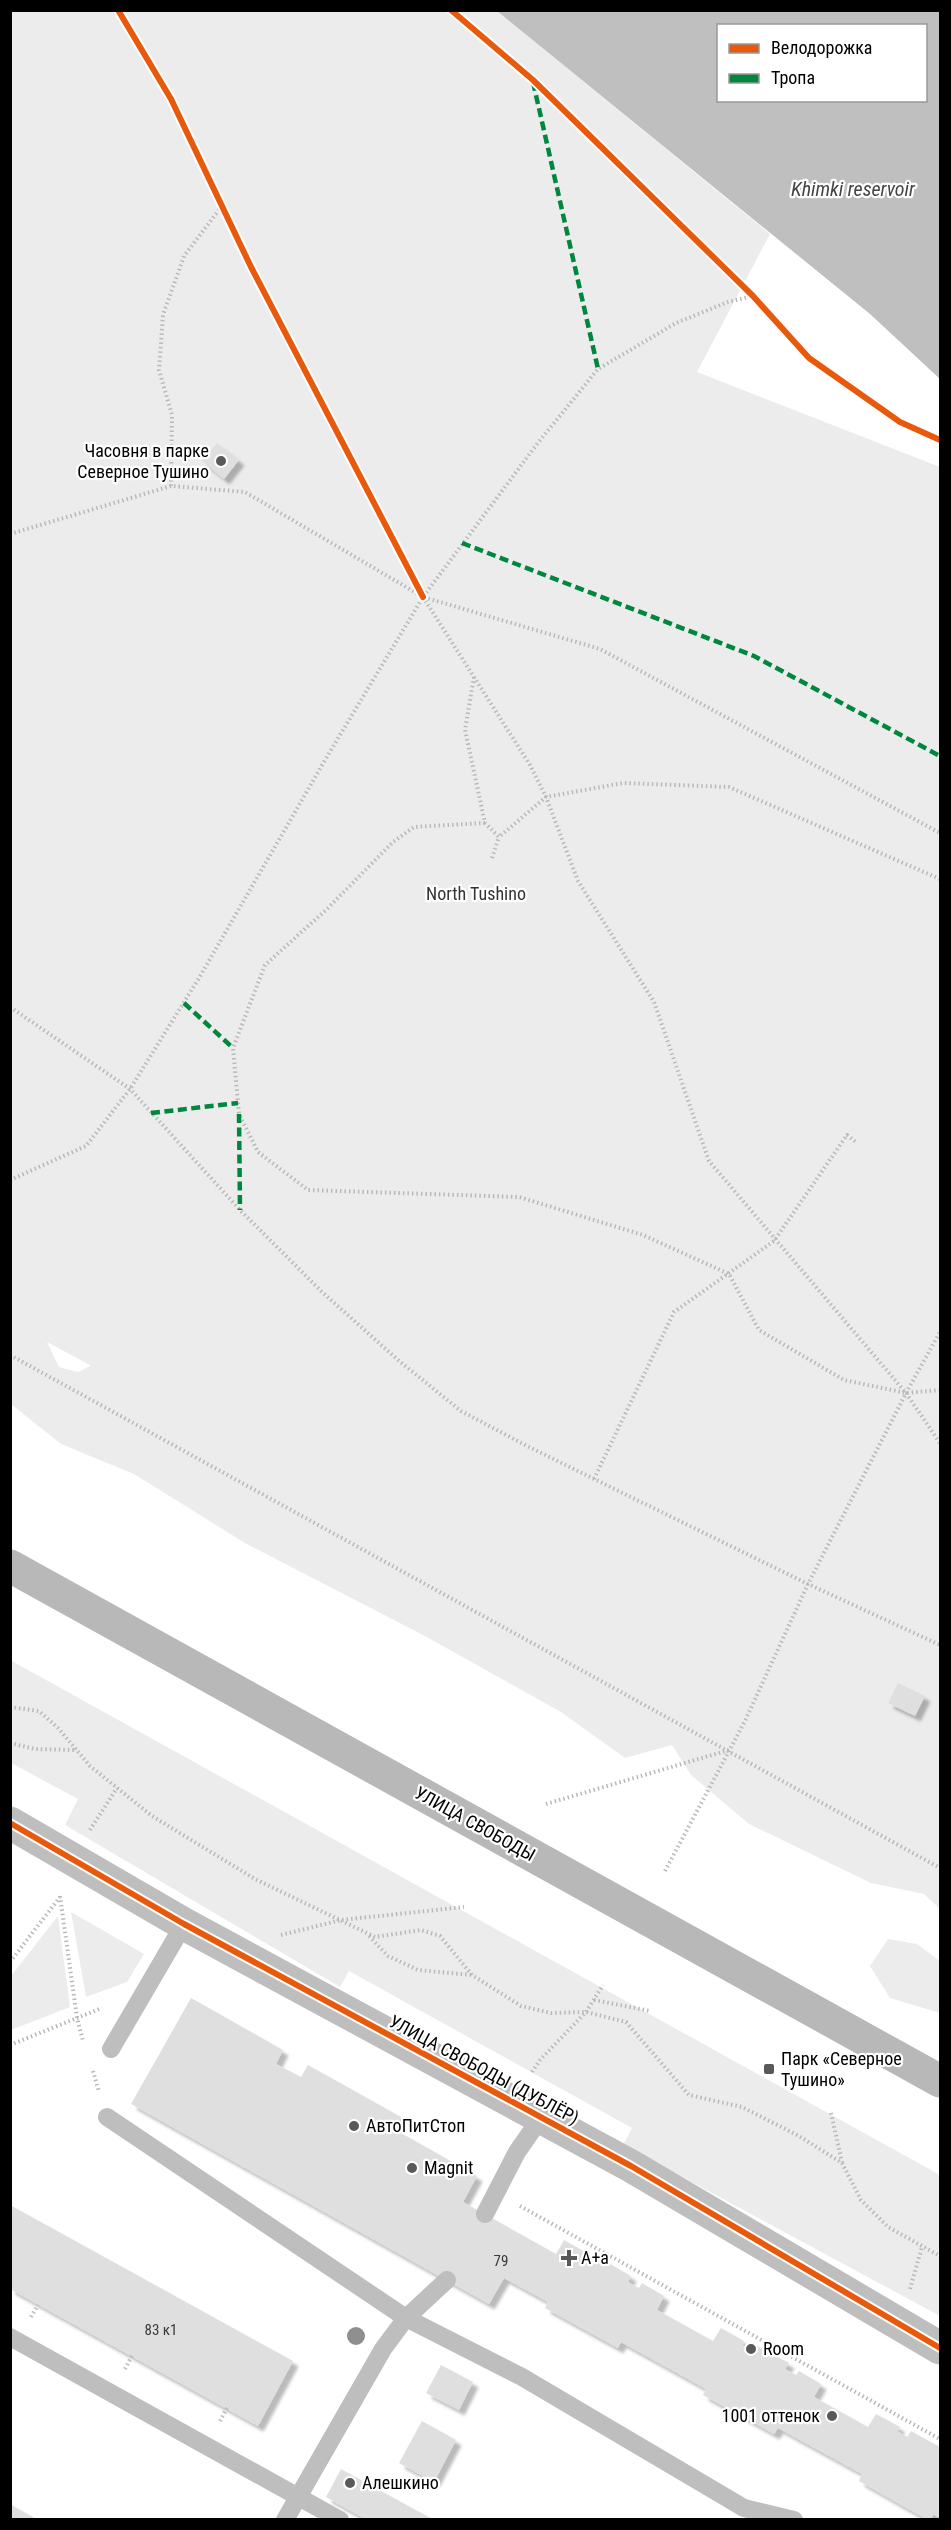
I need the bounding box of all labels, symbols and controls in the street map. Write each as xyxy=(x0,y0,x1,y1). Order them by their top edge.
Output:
legend xyxy=(717,24,927,102)
text: Велодорожка xyxy=(771,37,872,58)
text: Тропа xyxy=(771,67,815,88)
water label: Khimki reservoir xyxy=(791,177,916,201)
place label: Часовня в парке Северное Тушино xyxy=(77,440,209,482)
marker: Часовня в парке Северное Тушино xyxy=(214,454,228,468)
park label: North Tushino xyxy=(426,883,526,904)
street label: УЛИЦА СВОБОДЫ xyxy=(411,1782,539,1865)
street label: УЛИЦА СВОБОДЫ (ДУБЛЁР) xyxy=(385,2011,583,2129)
place label: Парк «Северное Тушино» xyxy=(781,2048,902,2090)
marker: Парк «Северное Тушино» xyxy=(762,2062,776,2076)
place label: АвтоПитСтоп xyxy=(366,2115,465,2136)
marker: АвтоПитСтоп xyxy=(347,2119,361,2133)
place label: Magnit xyxy=(424,2157,473,2178)
marker: Magnit xyxy=(405,2161,419,2175)
place label: А+а xyxy=(581,2247,609,2268)
marker: А+а xyxy=(562,2251,576,2265)
house number: 79 xyxy=(494,2252,508,2270)
house number: 83 к1 xyxy=(145,2321,177,2339)
place label: Room xyxy=(763,2338,804,2359)
marker: Room xyxy=(744,2342,758,2356)
place label: 1001 оттенок xyxy=(722,2405,820,2426)
marker: 1001 оттенок xyxy=(825,2409,839,2423)
place label: Алешкино xyxy=(362,2472,439,2493)
marker: Алешкино xyxy=(343,2476,357,2490)

